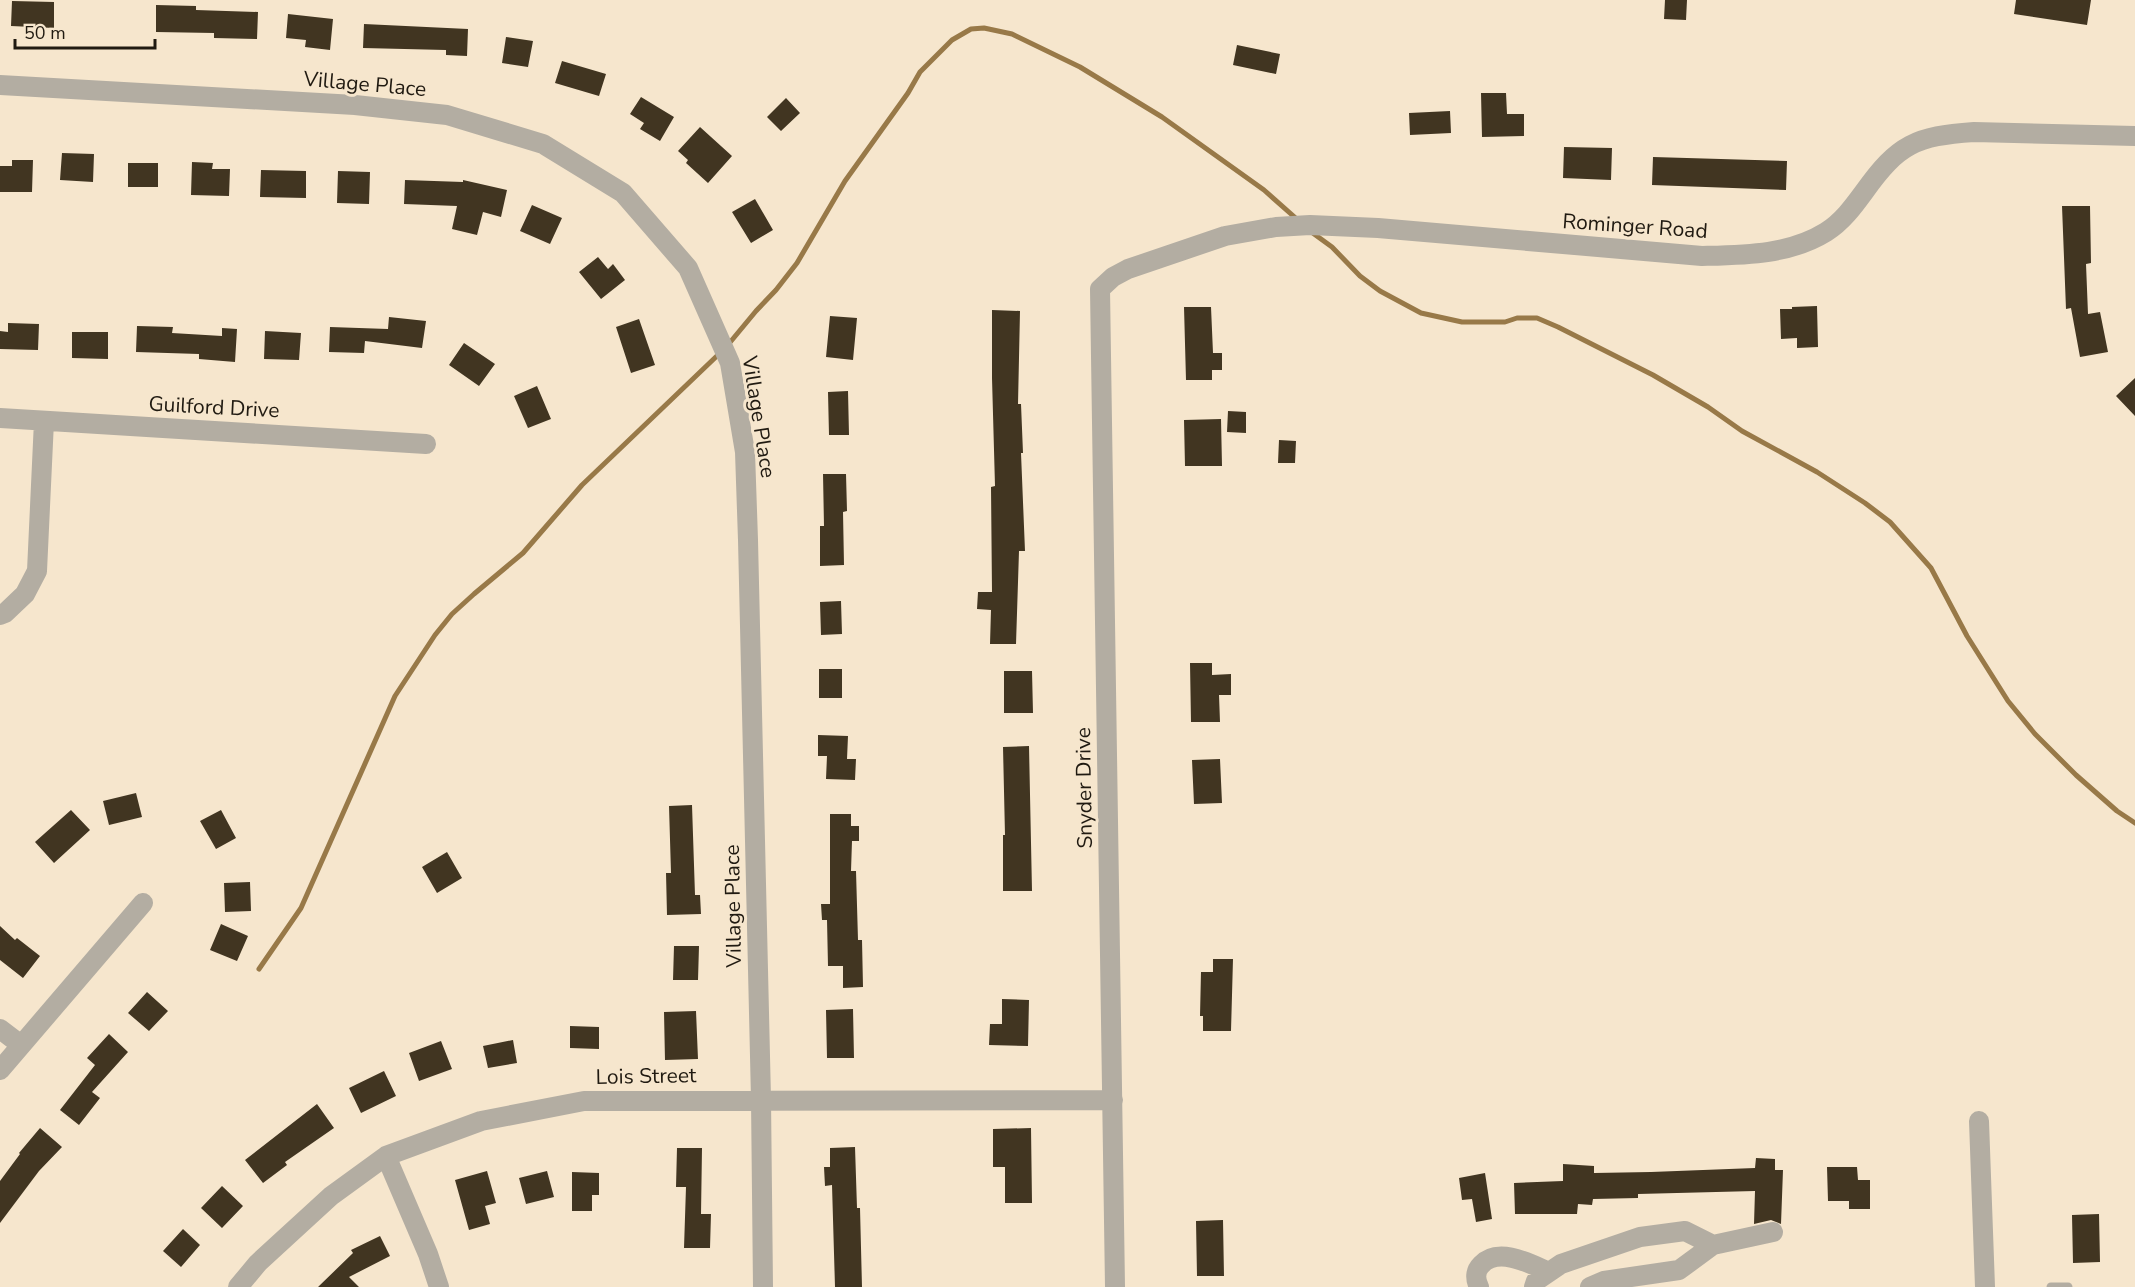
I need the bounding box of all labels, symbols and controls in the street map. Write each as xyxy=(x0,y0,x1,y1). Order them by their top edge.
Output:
scale bar xyxy=(15,12,154,50)
text: 50 m xyxy=(24,21,66,45)
street label: Village Place xyxy=(301,65,428,103)
street label: Rominger Road xyxy=(1561,207,1709,245)
street label: Village Place xyxy=(735,353,782,480)
street label: Guilford Drive xyxy=(148,390,280,424)
street label: Snyder Drive xyxy=(1069,727,1099,849)
street label: Village Place xyxy=(718,844,748,969)
street label: Lois Street xyxy=(595,1061,697,1091)

